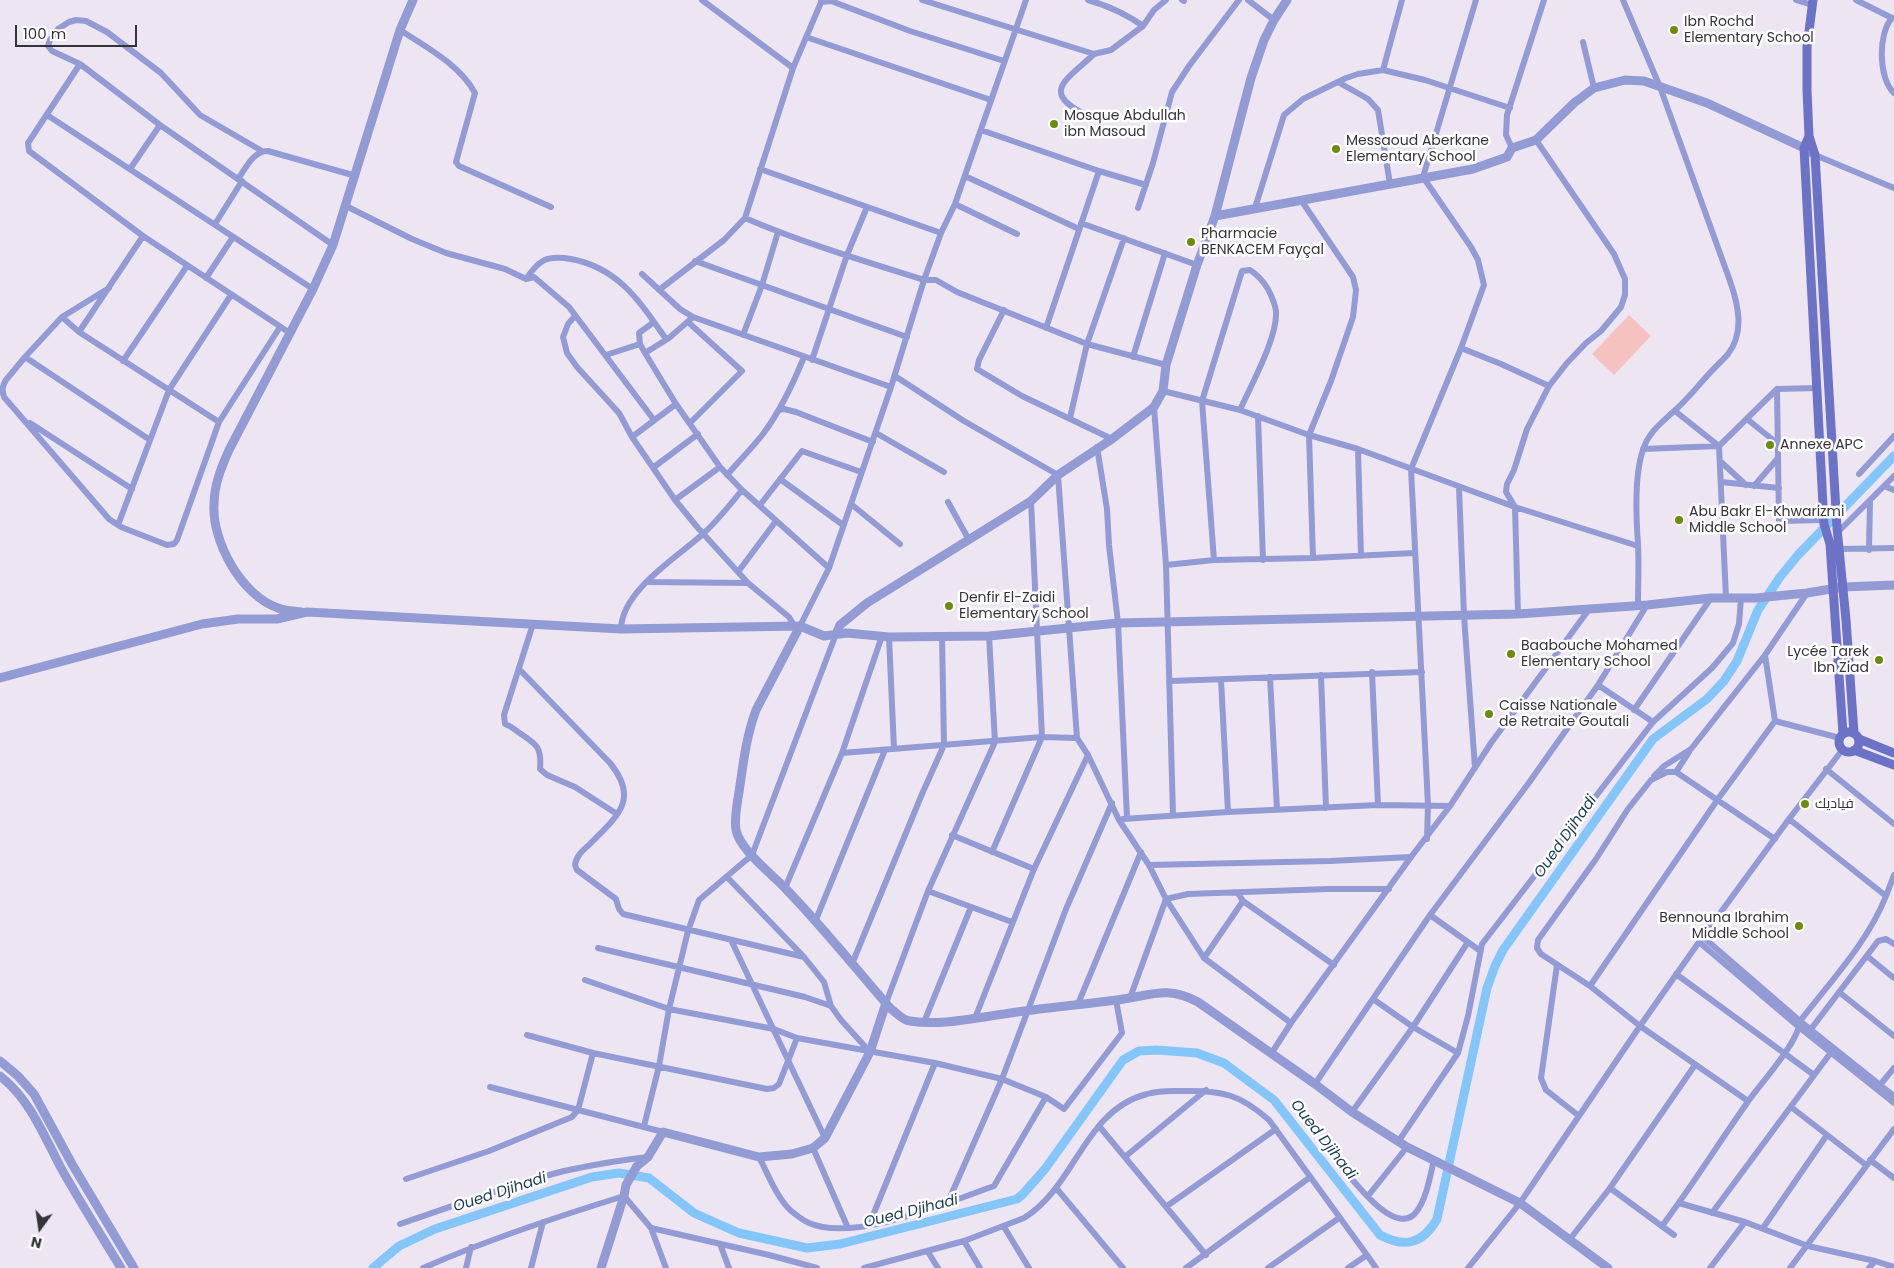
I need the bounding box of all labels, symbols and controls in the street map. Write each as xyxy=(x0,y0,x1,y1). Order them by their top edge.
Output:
place label: Ibn Rochd Elementary School xyxy=(1684,14,1814,46)
scale bar xyxy=(18,15,140,47)
text: 100 m xyxy=(23,23,66,44)
marker: Ibn Rochd Elementary School xyxy=(1668,24,1680,36)
place label: Mosque Abdullah ibn Masoud xyxy=(1064,108,1186,140)
marker: Mosque Abdullah ibn Masoud xyxy=(1048,118,1060,130)
place label: Messaoud Aberkane Elementary School xyxy=(1346,133,1489,166)
marker: Messaoud Aberkane Elementary School xyxy=(1330,143,1342,155)
place label: Pharmacie BENKACEM Fayçal xyxy=(1201,226,1324,258)
marker: Pharmacie BENKACEM Fayçal xyxy=(1185,236,1197,248)
place label: Annexe APC xyxy=(1780,437,1864,453)
marker: Annexe APC xyxy=(1764,439,1776,451)
place label: Abu Bakr El-Khwarizmi Middle School xyxy=(1689,504,1844,536)
marker: Abu Bakr El-Khwarizmi Middle School xyxy=(1673,514,1685,526)
place label: Denfir El-Zaidi Elementary School xyxy=(959,590,1089,622)
marker: Denfir El-Zaidi Elementary School xyxy=(943,600,955,612)
place label: Baabouche Mohamed Elementary School xyxy=(1521,638,1678,670)
place label: Lycée Tarek Ibn Ziad xyxy=(1787,644,1869,676)
marker: Baabouche Mohamed Elementary School xyxy=(1505,648,1517,660)
marker: Lycée Tarek Ibn Ziad xyxy=(1873,654,1885,666)
place label: Caisse Nationale de Retraite Goutali xyxy=(1499,698,1629,730)
marker: Caisse Nationale de Retraite Goutali xyxy=(1483,708,1495,720)
water label: Oued Djihadi xyxy=(1531,792,1601,882)
place label: فياديك xyxy=(1815,796,1854,812)
marker: فياديك xyxy=(1799,798,1811,810)
place label: Bennouna Ibrahim Middle School xyxy=(1659,910,1789,942)
marker: Bennouna Ibrahim Middle School xyxy=(1793,920,1805,932)
water label: Oued Djihadi xyxy=(1286,1096,1360,1184)
water label: Oued Djihadi xyxy=(451,1169,549,1217)
water label: Oued Djihadi xyxy=(862,1192,960,1232)
north arrow xyxy=(15,1203,65,1253)
text: N xyxy=(29,1232,44,1254)

